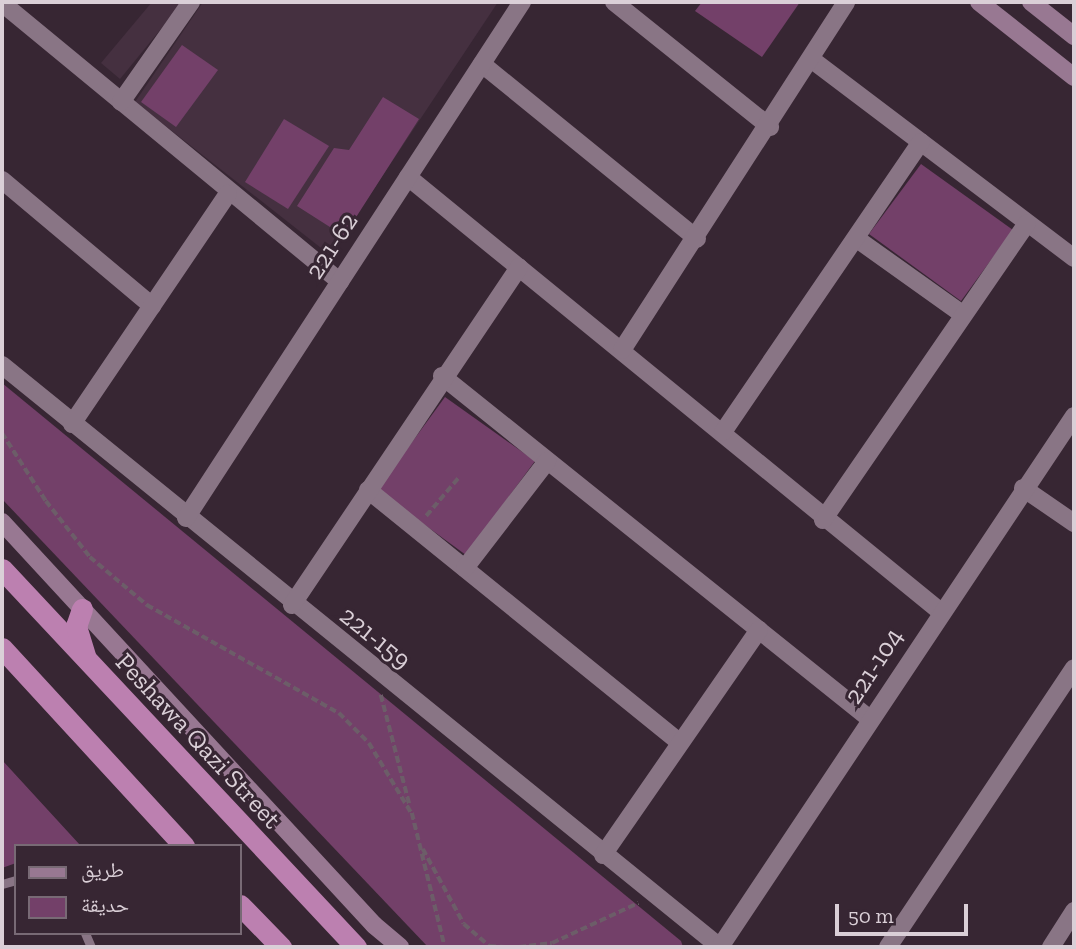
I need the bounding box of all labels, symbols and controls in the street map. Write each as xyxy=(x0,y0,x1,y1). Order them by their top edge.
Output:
street label: 221-62 xyxy=(299,207,365,285)
street label: 221-159 xyxy=(333,600,417,676)
street label: 221-104 xyxy=(838,622,910,710)
street label: Peshawa Qazi Street xyxy=(109,647,287,835)
legend xyxy=(14,844,242,935)
text: طريق xyxy=(81,857,124,882)
scale bar xyxy=(838,890,971,934)
text: حديقة xyxy=(81,892,129,917)
text: 50 m xyxy=(848,903,894,928)

